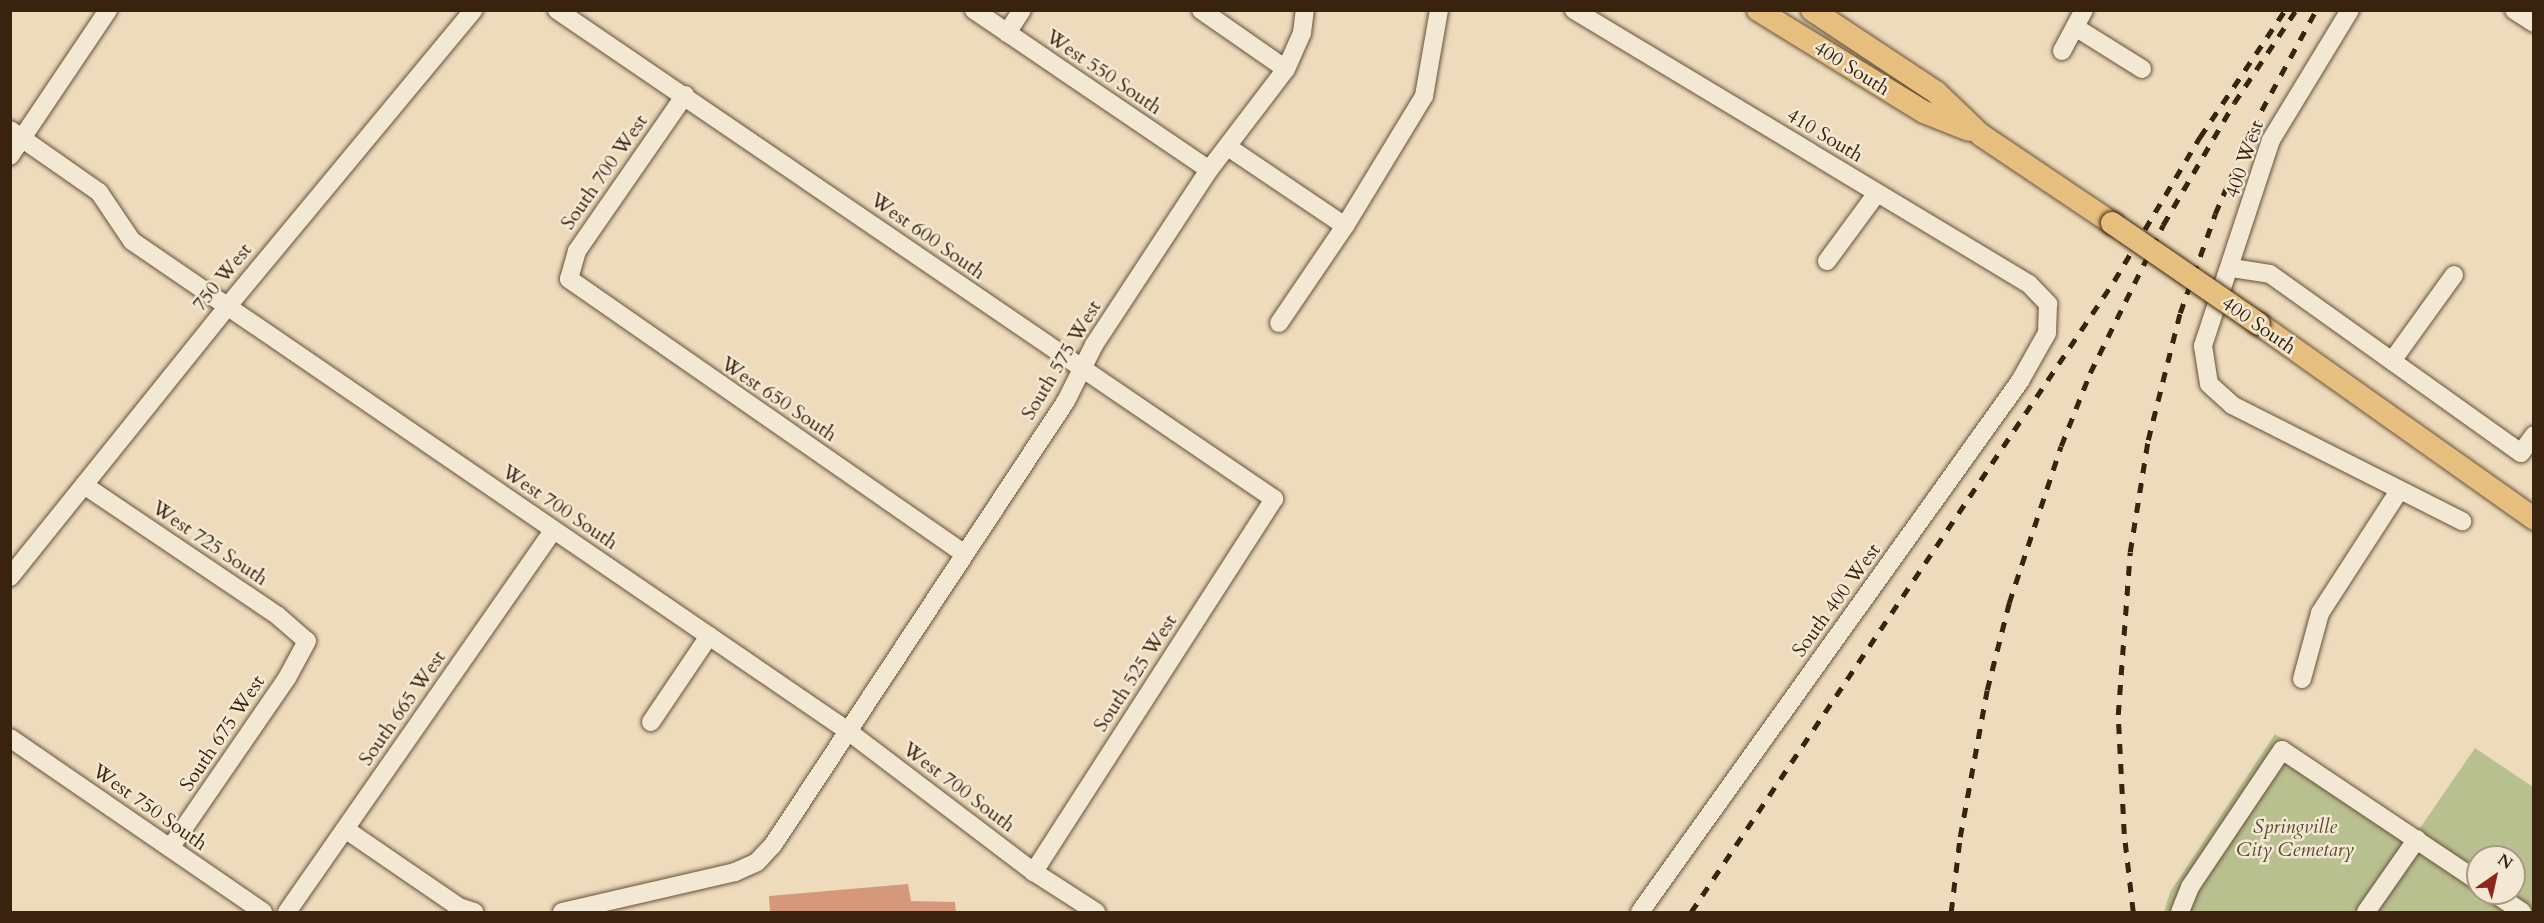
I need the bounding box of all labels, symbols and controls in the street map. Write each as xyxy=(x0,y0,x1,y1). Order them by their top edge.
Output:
street label: West 550 South xyxy=(1041,24,1167,120)
street label: 400 South xyxy=(1810,35,1894,101)
street label: 410 South xyxy=(1782,103,1868,167)
street label: South 700 West xyxy=(556,110,652,234)
street label: 400 West xyxy=(2220,117,2268,201)
street label: West 600 South xyxy=(866,188,990,284)
street label: 750 West xyxy=(187,238,257,316)
street label: 400 South xyxy=(2217,291,2301,359)
street label: South 575 West xyxy=(1016,296,1106,424)
street label: West 650 South xyxy=(716,351,842,447)
street label: West 700 South xyxy=(497,459,623,555)
street label: West 725 South xyxy=(147,495,273,591)
street label: South 400 West xyxy=(1787,538,1885,662)
street label: South 525 West xyxy=(1088,610,1182,736)
street label: South 665 West xyxy=(354,646,450,770)
street label: South 675 West xyxy=(174,670,270,796)
street label: West 700 South xyxy=(898,737,1020,837)
street label: West 750 South xyxy=(88,759,212,855)
park label: Springville City Cemetary xyxy=(2236,815,2354,862)
north arrow xyxy=(2466,845,2526,905)
text: N xyxy=(2493,849,2517,875)

